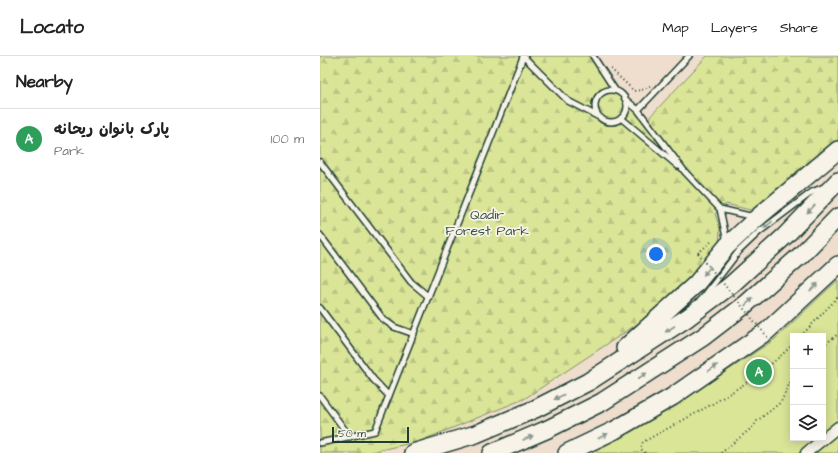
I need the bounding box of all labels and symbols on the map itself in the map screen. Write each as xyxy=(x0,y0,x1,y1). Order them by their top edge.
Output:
one-way arrow xyxy=(806,204,816,214)
park label: Qadir Forest Park xyxy=(445,205,529,241)
one-way arrow xyxy=(763,220,774,229)
your location xyxy=(646,244,666,264)
one-way arrow xyxy=(703,265,712,276)
one-way arrow xyxy=(810,283,819,292)
one-way arrow xyxy=(743,297,754,306)
one-way arrow xyxy=(664,326,675,333)
pin: A xyxy=(746,357,772,387)
one-way arrow xyxy=(708,364,719,372)
one-way arrow xyxy=(637,372,647,380)
one-way arrow xyxy=(553,394,564,400)
scale bar xyxy=(332,425,409,444)
one-way arrow xyxy=(597,433,608,439)
one-way arrow xyxy=(522,434,534,441)

